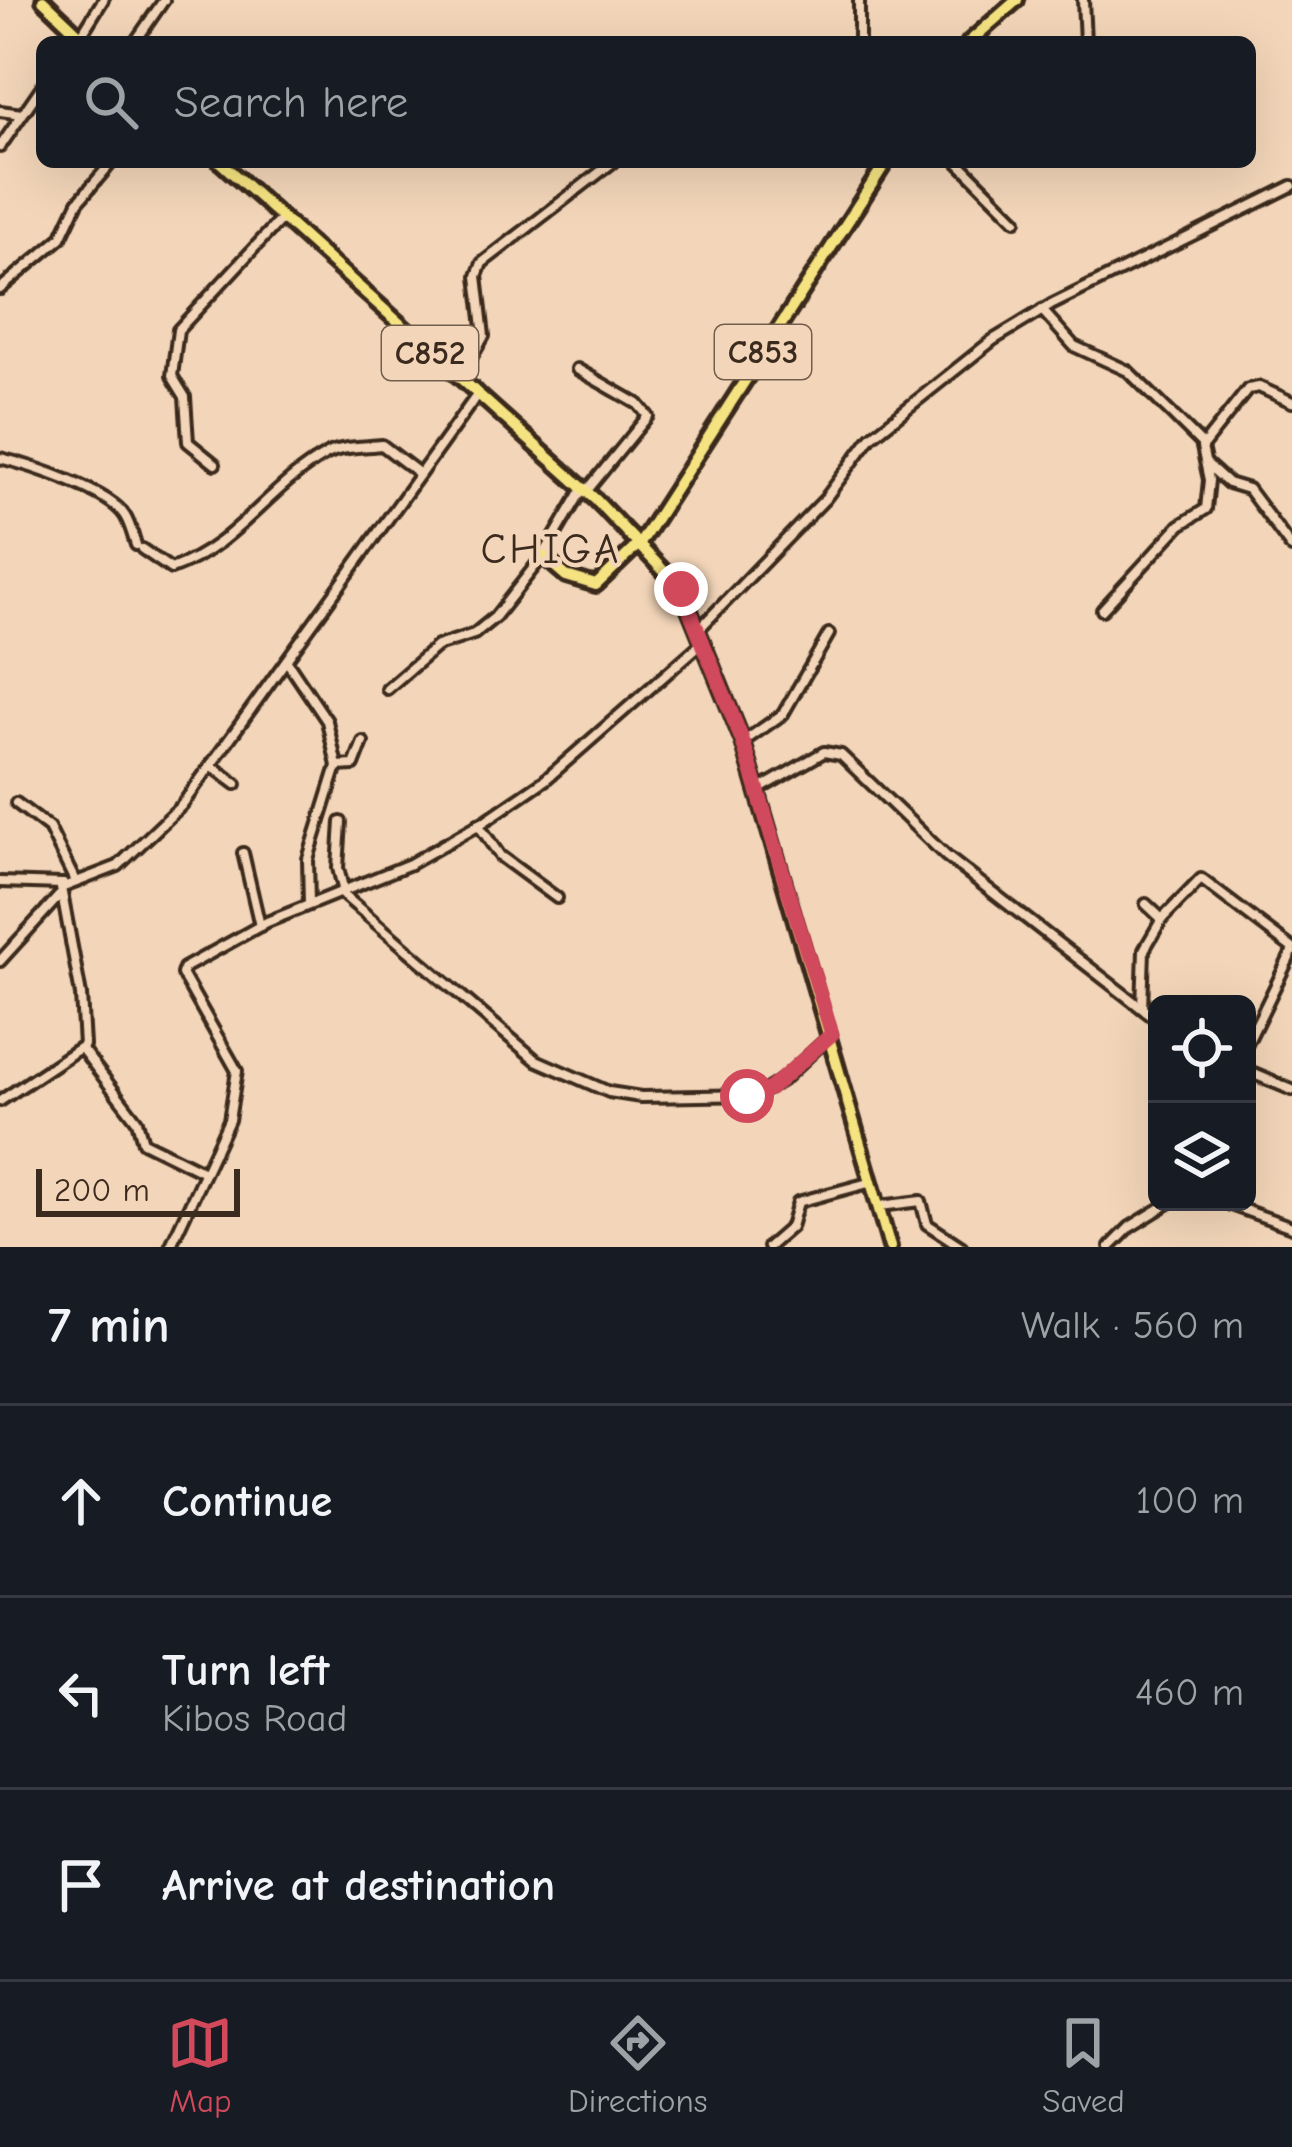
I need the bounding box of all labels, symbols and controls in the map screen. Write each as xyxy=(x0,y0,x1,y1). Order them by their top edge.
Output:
search box xyxy=(36,36,1256,168)
icon: search xyxy=(78,69,144,135)
text: Search here xyxy=(174,76,408,128)
road number: C853 xyxy=(715,325,811,379)
road number: C852 xyxy=(382,326,478,380)
district label: CHIGA xyxy=(481,525,621,574)
route end xyxy=(654,562,708,616)
map controls xyxy=(1148,995,1256,1211)
button: locate xyxy=(1148,995,1256,1103)
route start xyxy=(720,1069,774,1123)
button: layers xyxy=(1148,1103,1256,1211)
scale bar xyxy=(36,1163,240,1216)
text: 200 m xyxy=(54,1171,150,1209)
text: 7 min xyxy=(48,1296,170,1355)
text: Walk · 560 m xyxy=(1021,1303,1244,1348)
icon: ahead xyxy=(48,1468,114,1534)
text: Continue xyxy=(162,1475,332,1527)
text: 100 m xyxy=(1136,1478,1244,1523)
text: Turn left xyxy=(162,1644,329,1696)
icon: left xyxy=(48,1660,114,1726)
text: 460 m xyxy=(1135,1670,1244,1715)
text: Kibos Road xyxy=(162,1696,347,1741)
icon: arrive xyxy=(48,1852,114,1918)
text: Arrive at destination xyxy=(162,1859,555,1911)
tab: Map xyxy=(167,2010,233,2120)
tab: Directions xyxy=(568,2010,708,2120)
tab: Saved xyxy=(1042,2010,1125,2120)

